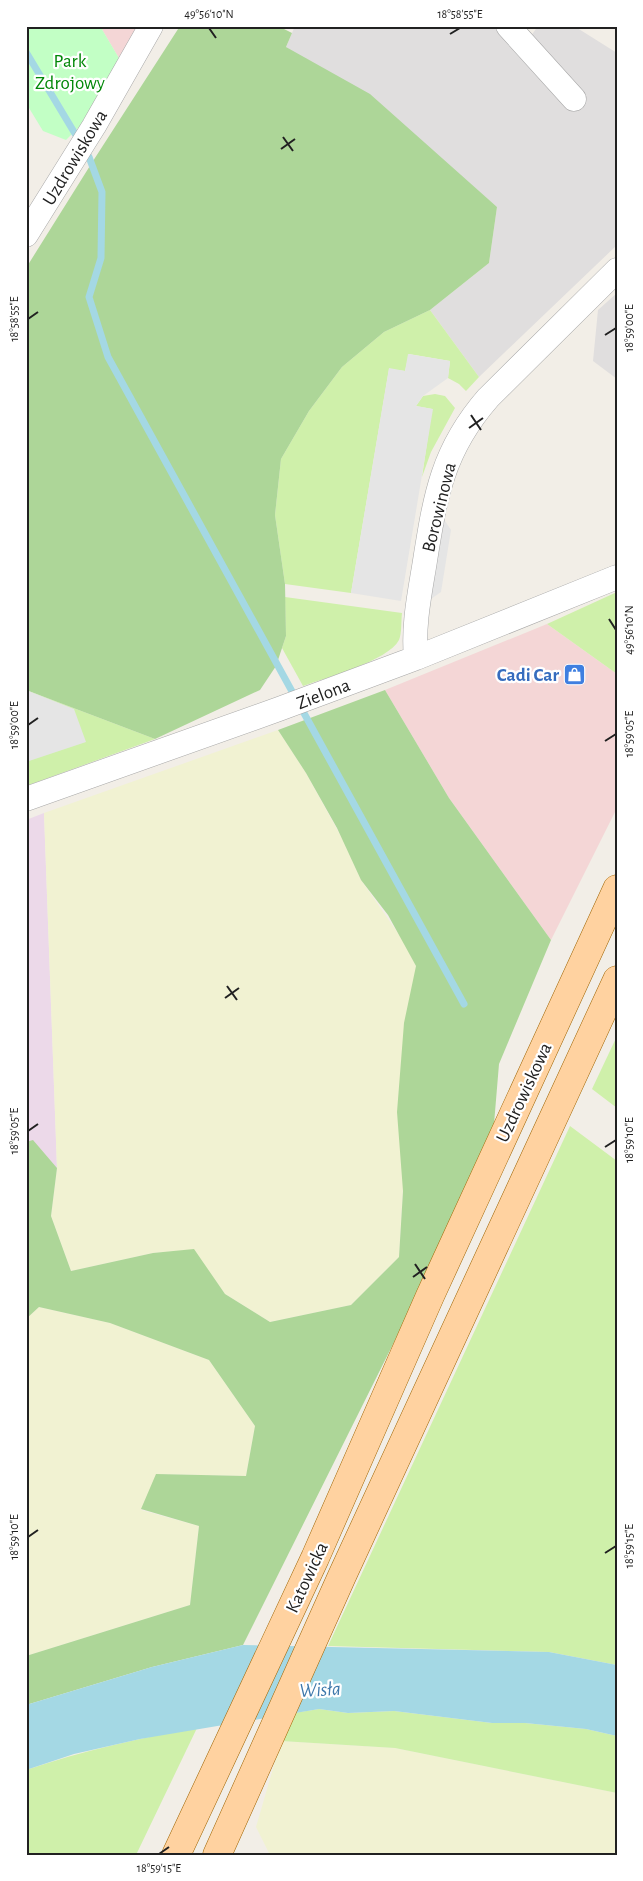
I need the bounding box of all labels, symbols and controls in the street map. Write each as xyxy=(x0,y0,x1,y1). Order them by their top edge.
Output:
text: 49°56'10"N xyxy=(184,8,234,20)
text: 18°58'55"E xyxy=(437,8,483,20)
park label: Park Zdrojowy xyxy=(35,52,105,93)
street label: Uzdrowiskowa xyxy=(39,107,111,209)
text: 18°58'55"E xyxy=(8,296,20,342)
text: 18°59'00"E xyxy=(623,304,635,352)
street label: Borowinowa xyxy=(419,460,460,554)
text: 49°56'10"N xyxy=(623,605,635,655)
shop icon: Cadi Car xyxy=(563,662,587,686)
place label: Cadi Car xyxy=(497,666,559,685)
street label: Zielona xyxy=(294,675,353,713)
text: 18°59'00"E xyxy=(8,701,20,749)
text: 18°59'05"E xyxy=(623,711,635,757)
street label: Uzdrowiskowa xyxy=(493,1040,556,1145)
text: 18°59'05"E xyxy=(8,1108,20,1154)
text: 18°59'10"E xyxy=(623,1117,635,1163)
text: 18°59'10"E xyxy=(8,1514,20,1560)
text: 18°59'15"E xyxy=(623,1524,635,1568)
street label: Katowicka xyxy=(283,1539,332,1616)
water label: Wisła xyxy=(299,1679,341,1701)
text: 18°59'15"E xyxy=(137,1862,181,1874)

